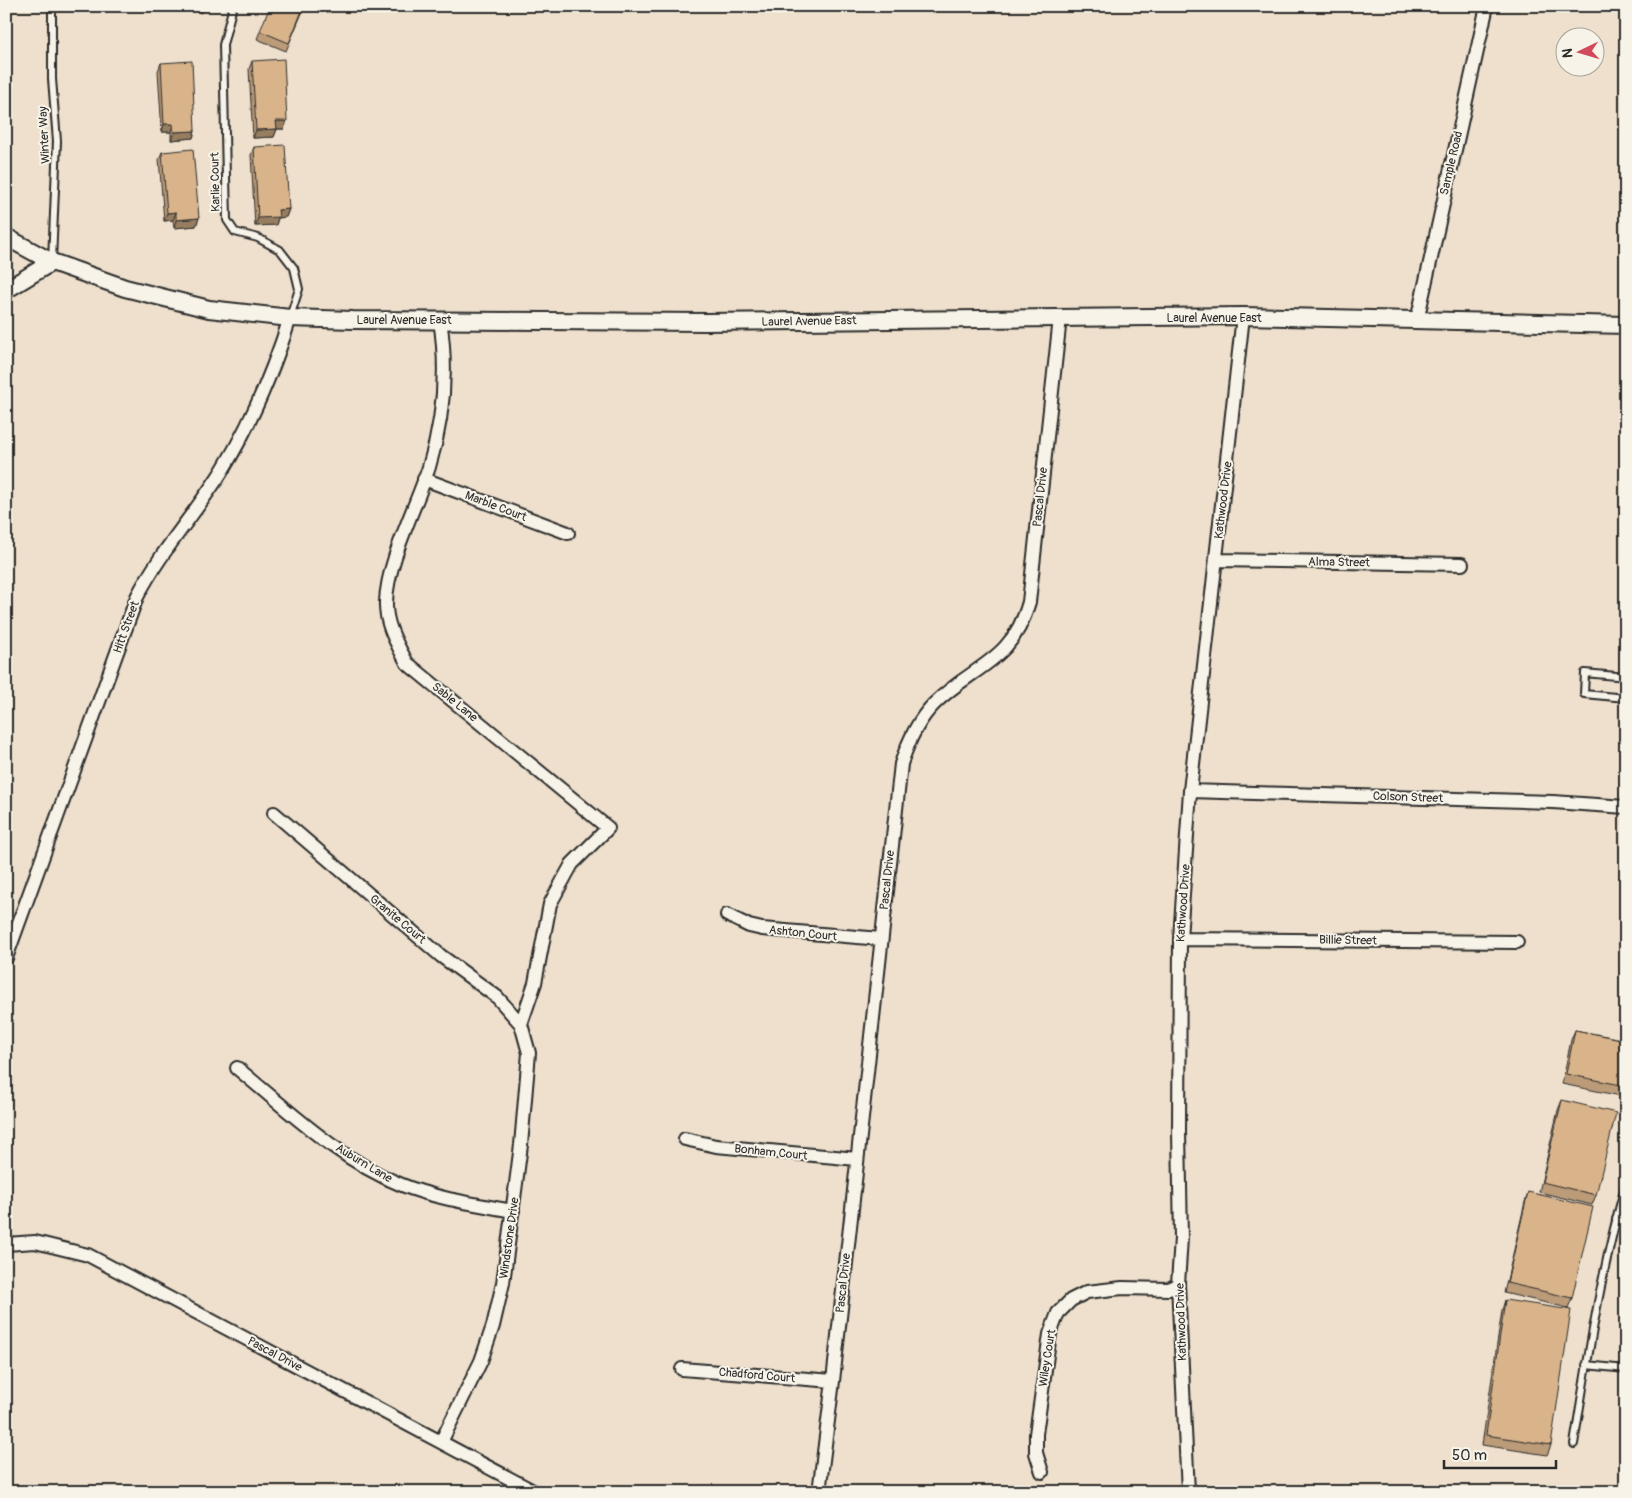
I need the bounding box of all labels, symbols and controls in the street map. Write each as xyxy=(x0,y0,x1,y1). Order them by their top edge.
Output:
north arrow xyxy=(1554,28,1604,78)
text: N xyxy=(1559,48,1576,59)
street label: Winter Way xyxy=(36,106,53,164)
street label: Sample Road xyxy=(1437,130,1466,197)
street label: Karlie Court xyxy=(207,152,224,212)
street label: Laurel Avenue East xyxy=(1166,311,1262,326)
street label: Laurel Avenue East xyxy=(356,313,452,328)
street label: Laurel Avenue East xyxy=(761,313,857,330)
street label: Kathwood Drive xyxy=(1211,460,1236,540)
street label: Pascal Drive xyxy=(1030,466,1051,528)
street label: Marble Court xyxy=(463,488,529,525)
street label: Alma Street xyxy=(1308,554,1370,571)
street label: Hitt Street xyxy=(110,599,143,655)
street label: Sable Lane xyxy=(429,679,481,725)
street label: Colson Street xyxy=(1373,789,1444,806)
street label: Pascal Drive xyxy=(877,849,898,911)
street label: Kathwood Drive xyxy=(1173,864,1194,942)
street label: Granite Court xyxy=(367,892,429,947)
street label: Ashton Court xyxy=(768,922,838,945)
street label: Billie Street xyxy=(1319,932,1377,949)
street label: Auburn Lane xyxy=(333,1141,395,1186)
street label: Bonham Court xyxy=(734,1141,808,1164)
street label: Windstone Drive xyxy=(496,1196,523,1280)
street label: Pascal Drive xyxy=(833,1252,854,1314)
street label: Kathwood Drive xyxy=(1173,1283,1190,1361)
street label: Wiley Court xyxy=(1036,1328,1059,1388)
street label: Pascal Drive xyxy=(245,1334,305,1375)
street label: Chadford Court xyxy=(718,1365,796,1386)
scale bar xyxy=(1444,1438,1557,1470)
text: 50 m xyxy=(1452,1446,1487,1465)

